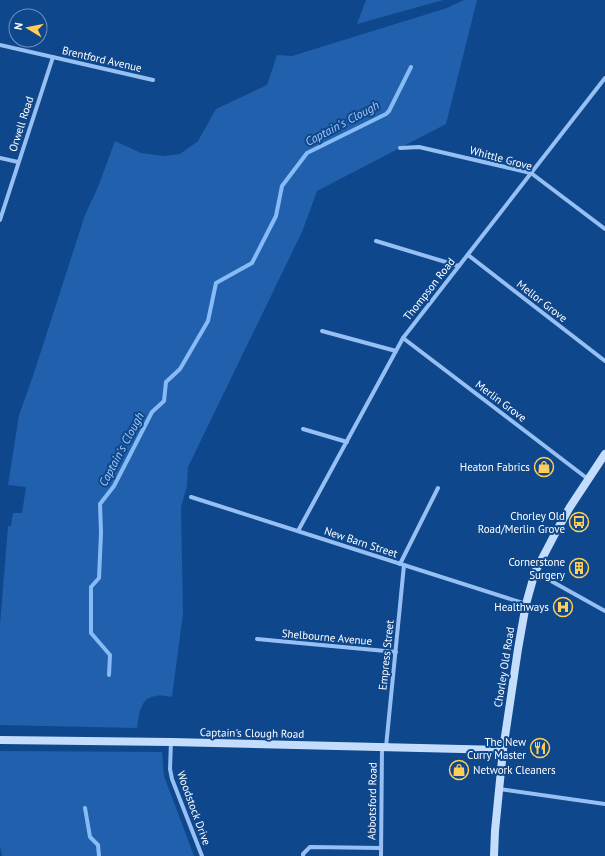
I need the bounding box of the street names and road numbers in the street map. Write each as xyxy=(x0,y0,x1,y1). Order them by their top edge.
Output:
street label: Brentford Avenue xyxy=(61,43,144,75)
street label: Orwell Road xyxy=(5,94,37,153)
street label: Whittle Grove xyxy=(468,143,534,173)
street label: Thompson Road xyxy=(400,255,458,323)
street label: Mellor Grove xyxy=(514,277,570,325)
street label: Merlin Grove xyxy=(473,377,530,425)
street label: New Barn Street xyxy=(323,524,400,561)
street label: Empress Street xyxy=(375,619,397,691)
street label: Shelbourne Avenue xyxy=(281,626,373,648)
street label: Chorley Old Road xyxy=(491,626,517,708)
street label: Captain's Clough Road xyxy=(200,725,304,741)
street label: Abbotsford Road xyxy=(364,762,380,840)
street label: Woodstock Drive xyxy=(174,769,214,847)

